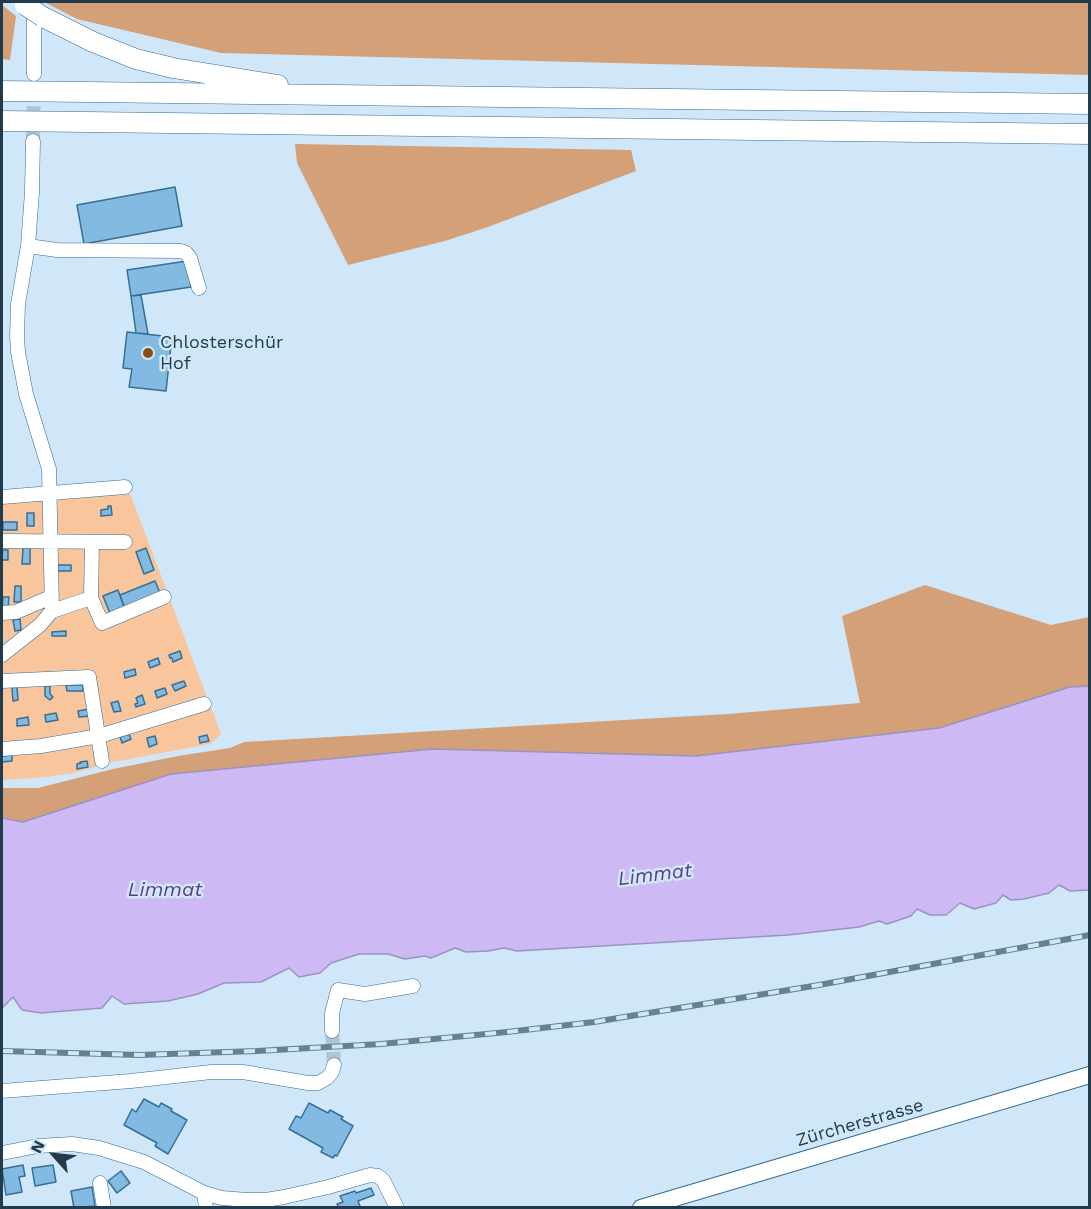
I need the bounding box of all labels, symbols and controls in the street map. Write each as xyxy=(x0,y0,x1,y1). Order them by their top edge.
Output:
place label: Chlosterschür Hof xyxy=(160,332,283,374)
marker: Chlosterschür Hof xyxy=(141,346,155,360)
water label: Limmat xyxy=(617,859,693,891)
water label: Limmat xyxy=(128,878,202,902)
street label: Zürcherstrasse xyxy=(794,1095,926,1151)
north arrow xyxy=(24,1125,84,1185)
text: N xyxy=(26,1137,49,1156)

